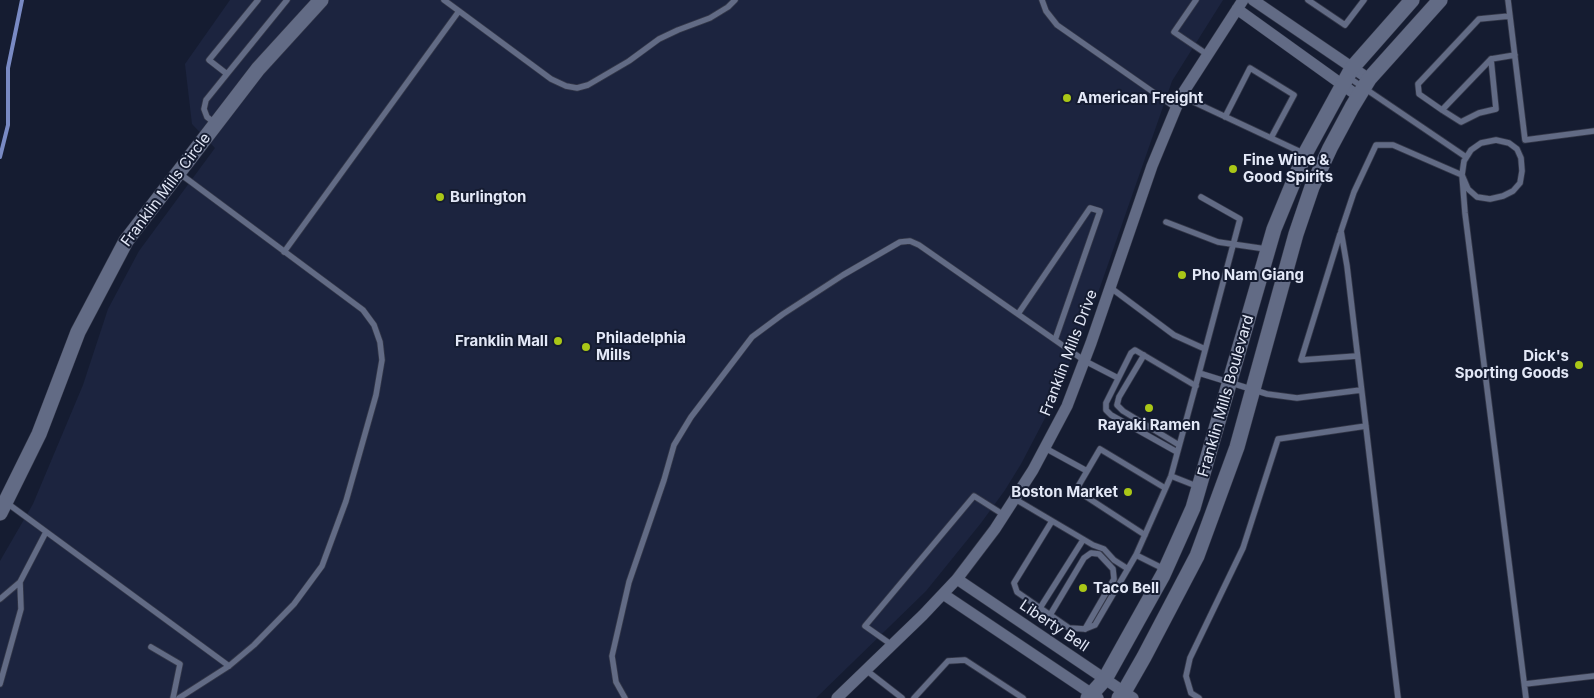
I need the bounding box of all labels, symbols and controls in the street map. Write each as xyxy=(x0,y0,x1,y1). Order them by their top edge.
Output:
place label: American Freight xyxy=(1077,89,1203,107)
marker: American Freight xyxy=(1061,92,1073,104)
street label: Franklin Mills Circle xyxy=(117,130,215,250)
place label: Fine Wine & Good Spirits xyxy=(1243,151,1333,186)
marker: Fine Wine & Good Spirits xyxy=(1227,163,1239,175)
place label: Burlington xyxy=(450,188,526,206)
marker: Burlington xyxy=(434,191,446,203)
place label: Pho Nam Giang xyxy=(1192,266,1304,284)
marker: Pho Nam Giang xyxy=(1176,269,1188,281)
street label: Franklin Mills Drive xyxy=(1037,287,1101,419)
street label: Franklin Mills Boulevard xyxy=(1194,313,1258,479)
place label: Philadelphia Mills xyxy=(596,329,686,364)
place label: Franklin Mall xyxy=(455,332,548,350)
marker: Franklin Mall xyxy=(552,335,564,347)
marker: Philadelphia Mills xyxy=(580,341,592,353)
place label: Dick's Sporting Goods xyxy=(1455,347,1569,382)
marker: Dick's Sporting Goods xyxy=(1573,359,1585,371)
marker: Rayaki Ramen xyxy=(1143,402,1155,414)
place label: Rayaki Ramen xyxy=(1098,416,1200,434)
place label: Boston Market xyxy=(1011,483,1118,501)
marker: Boston Market xyxy=(1122,486,1134,498)
place label: Taco Bell xyxy=(1093,579,1159,597)
marker: Taco Bell xyxy=(1077,582,1089,594)
street label: Liberty Bell xyxy=(1016,596,1092,656)

